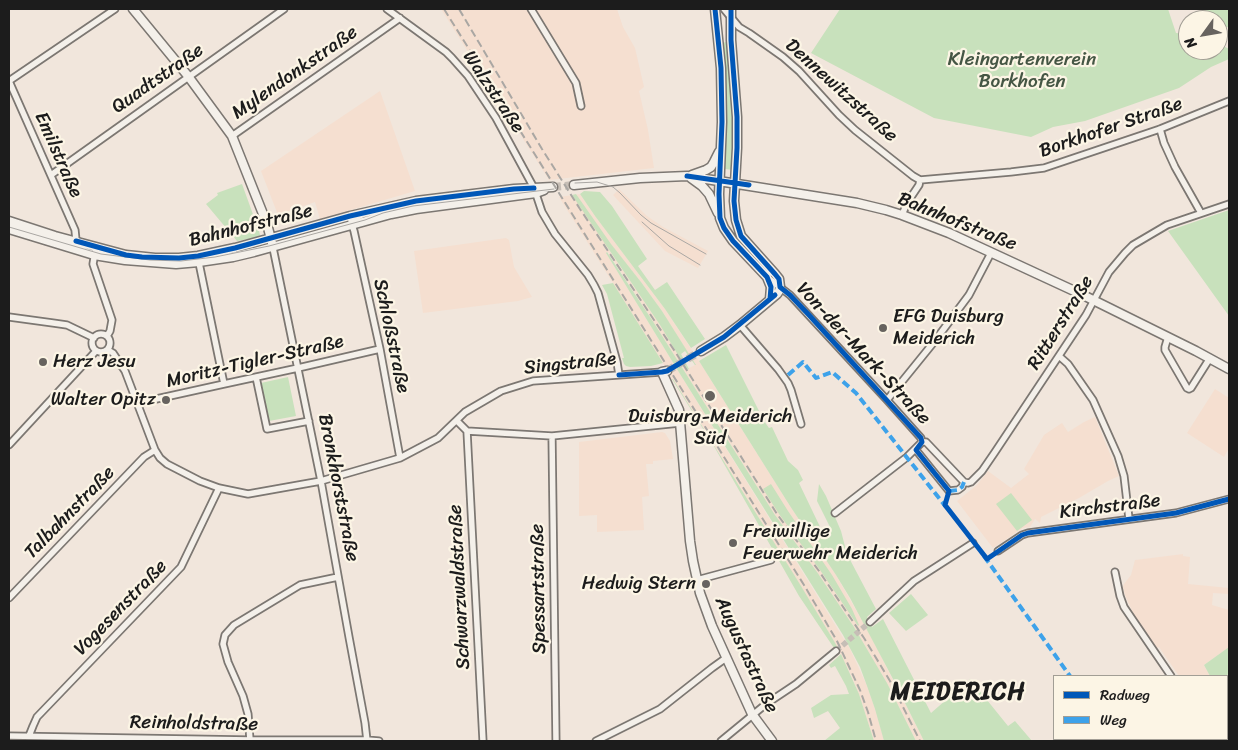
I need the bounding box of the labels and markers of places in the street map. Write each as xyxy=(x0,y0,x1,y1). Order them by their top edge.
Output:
place label: EFG Duisburg Meiderich xyxy=(893,306,1004,350)
marker: EFG Duisburg Meiderich xyxy=(877,322,889,334)
place label: Herz Jesu xyxy=(53,351,136,373)
marker: Herz Jesu xyxy=(37,356,49,368)
place label: Walter Opitz xyxy=(51,389,156,411)
marker: Duisburg-Meiderich Süd xyxy=(703,389,717,403)
marker: Walter Opitz xyxy=(160,394,172,406)
place label: Duisburg-Meiderich Süd xyxy=(628,406,792,450)
place label: Freiwillige Feuerwehr Meiderich xyxy=(743,521,918,565)
marker: Freiwillige Feuerwehr Meiderich xyxy=(727,537,739,549)
place label: Hedwig Stern xyxy=(582,573,696,595)
marker: Hedwig Stern xyxy=(700,578,712,590)

